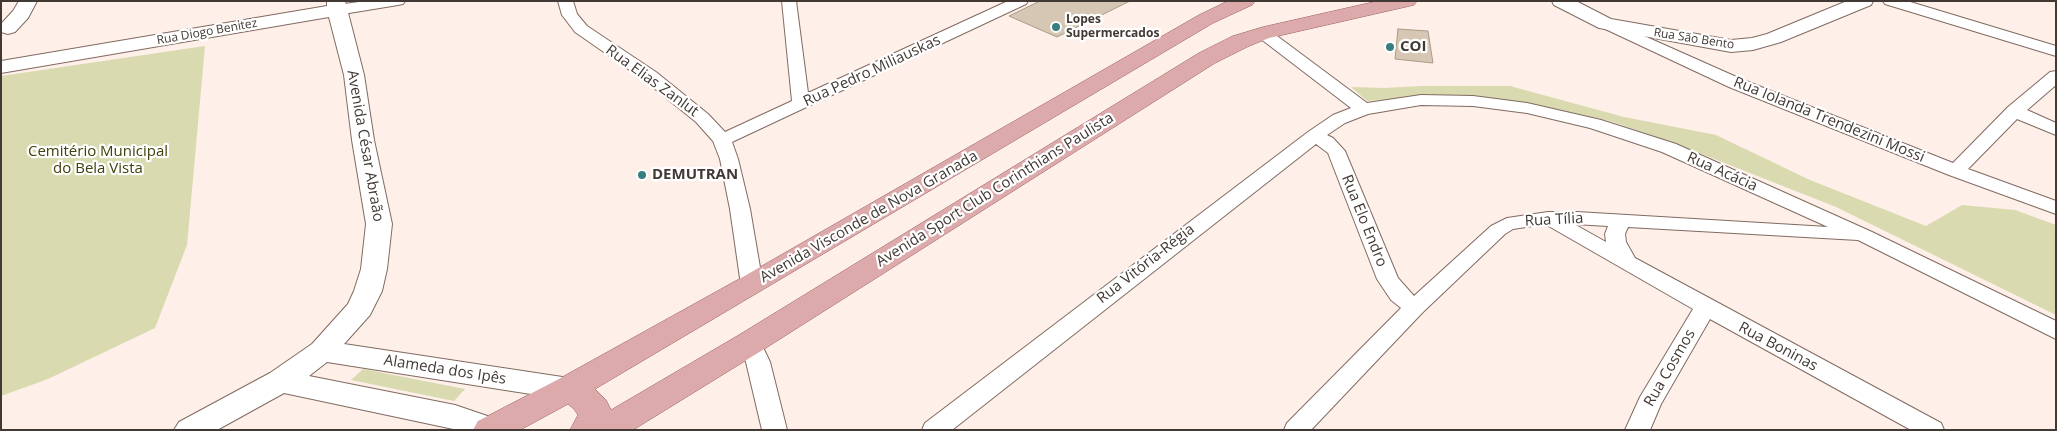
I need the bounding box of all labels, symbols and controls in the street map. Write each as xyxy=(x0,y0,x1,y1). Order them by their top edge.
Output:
place label: Lopes Supermercados xyxy=(1066,13,1159,41)
street label: Rua Diogo Benitez xyxy=(156,16,258,48)
marker: Lopes Supermercados xyxy=(1050,21,1062,33)
street label: Rua São Bento xyxy=(1653,26,1735,52)
street label: Rua Pedro Miliauskas xyxy=(801,31,943,111)
place label: COI xyxy=(1400,38,1426,56)
street label: Rua Elias Zanlut xyxy=(602,41,702,121)
marker: COI xyxy=(1384,41,1396,53)
street label: Avenida César Abraão xyxy=(343,69,387,223)
street label: Rua Iolanda Trendezini Mossi xyxy=(1731,73,1927,167)
street label: Avenida Sport Club Corinthians Paulista xyxy=(873,109,1117,271)
park label: Cemitério Municipal do Bela Vista xyxy=(28,143,168,178)
street label: Avenida Visconde de Nova Granada xyxy=(757,147,981,287)
street label: Rua Acácia xyxy=(1684,149,1760,195)
place label: DEMUTRAN xyxy=(652,166,738,184)
marker: DEMUTRAN xyxy=(636,169,648,181)
street label: Rua Elo Endro xyxy=(1337,172,1391,270)
street label: Rua Tília xyxy=(1524,209,1584,231)
street label: Rua Vitória-Régia xyxy=(1094,220,1198,308)
street label: Rua Boninas xyxy=(1735,319,1821,375)
street label: Rua Cosmos xyxy=(1641,326,1699,410)
street label: Alameda dos Ipês xyxy=(383,351,507,389)

